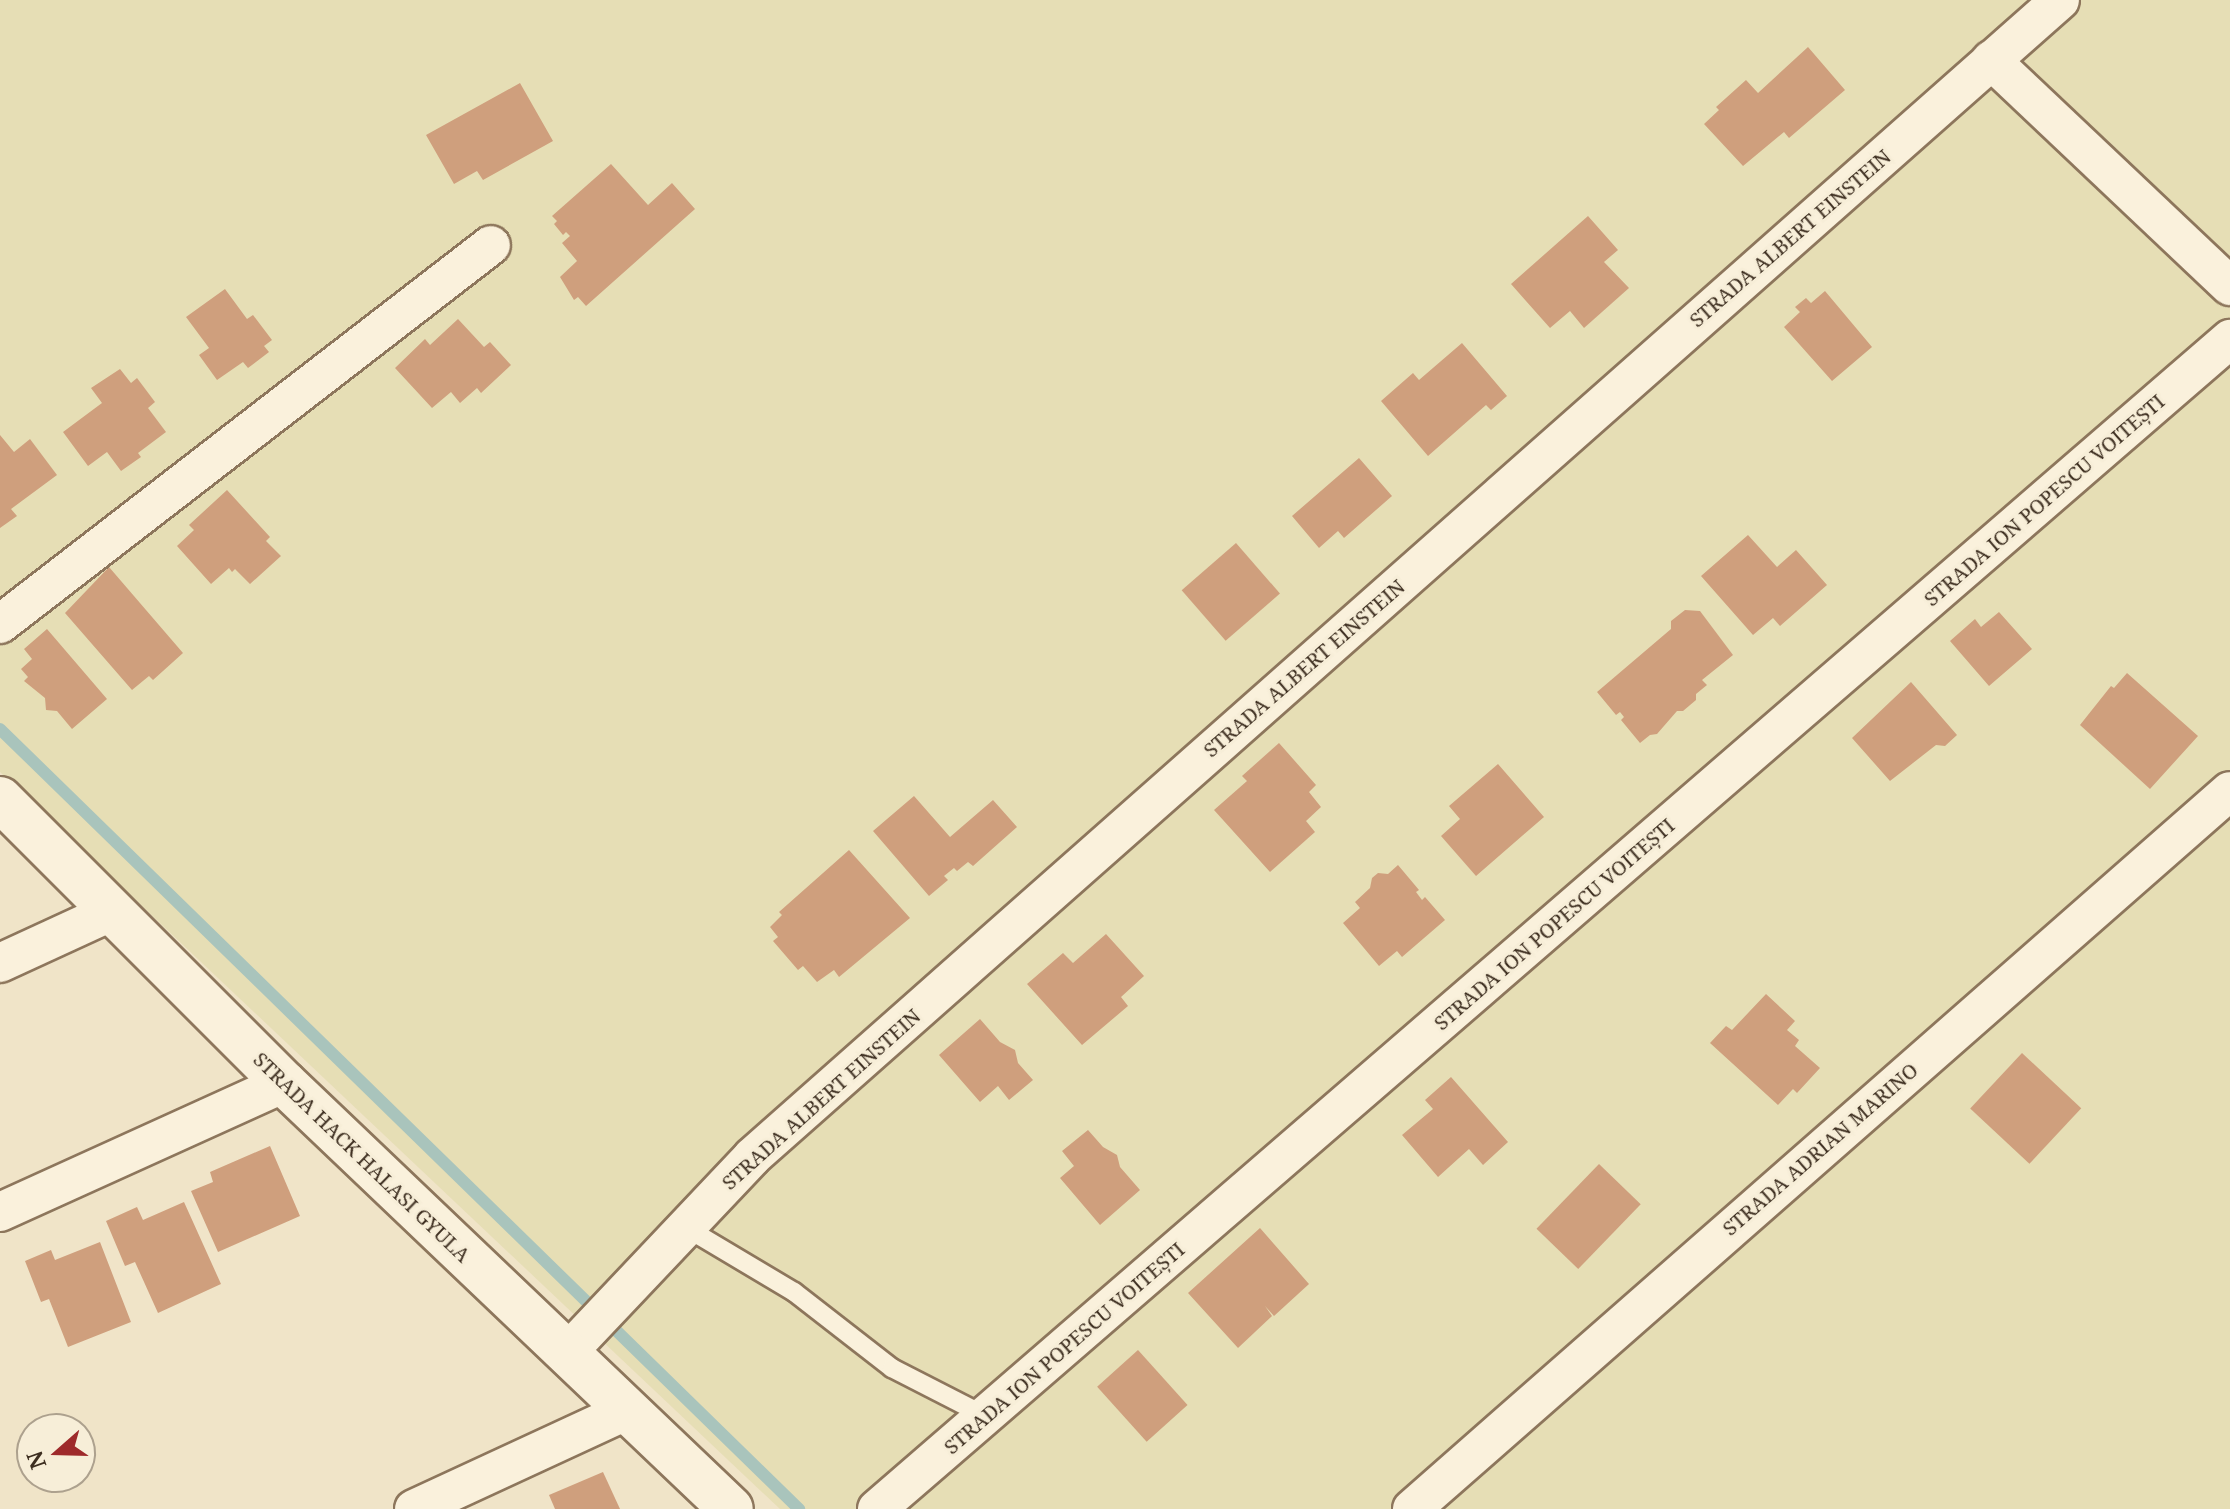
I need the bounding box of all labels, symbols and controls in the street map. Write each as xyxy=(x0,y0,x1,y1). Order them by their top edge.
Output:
street label: STRADA ALBERT EINSTEIN xyxy=(1685,144,1895,332)
street label: STRADA ION POPESCU VOITEȘTI xyxy=(1919,389,2169,611)
street label: STRADA ALBERT EINSTEIN xyxy=(1199,574,1409,762)
street label: STRADA ION POPESCU VOITEȘTI xyxy=(1429,813,1679,1035)
street label: STRADA ALBERT EINSTEIN xyxy=(717,1004,925,1194)
street label: STRADA HACK HALASI GYULA xyxy=(249,1047,475,1267)
street label: STRADA ADRIAN MARINO xyxy=(1718,1058,1922,1240)
street label: STRADA ION POPESCU VOITEȘTI xyxy=(939,1237,1189,1459)
north arrow xyxy=(16,1413,96,1493)
text: N xyxy=(18,1447,52,1474)

